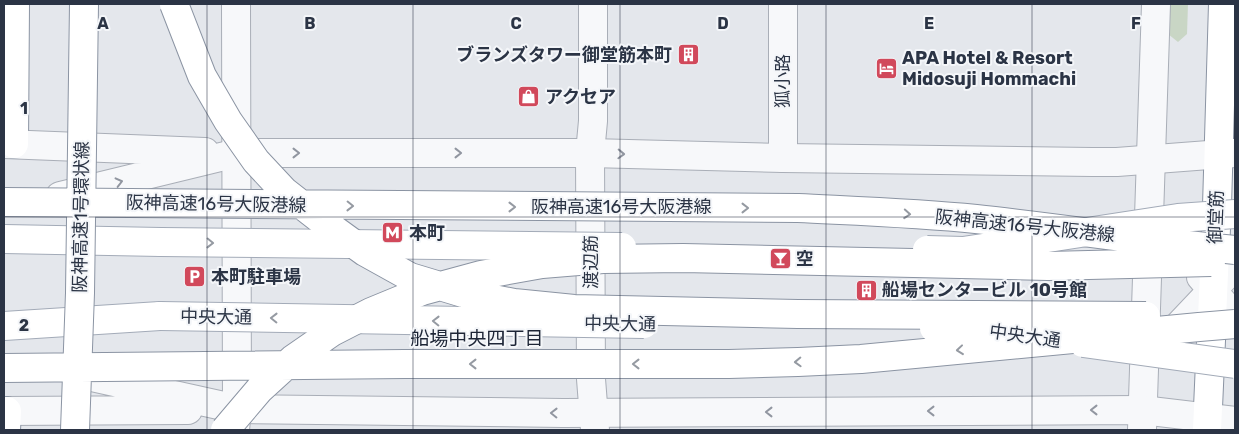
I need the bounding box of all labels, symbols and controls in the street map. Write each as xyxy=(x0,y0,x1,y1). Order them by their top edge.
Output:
text: A xyxy=(97,14,109,33)
text: B xyxy=(304,14,316,33)
text: C xyxy=(510,14,522,33)
text: D xyxy=(717,14,729,33)
text: E xyxy=(924,14,934,33)
text: F xyxy=(1131,14,1141,33)
building icon: ブランズタワー御堂筋本町 xyxy=(676,43,700,67)
place label: ブランズタワー御堂筋本町 xyxy=(456,44,672,66)
place label: APA Hotel & Resort Midosuji Hommachi xyxy=(902,47,1076,90)
street label: 狐小路 xyxy=(772,54,794,108)
hotel icon: APA Hotel & Resort Midosuji Hommachi xyxy=(874,56,898,80)
shop icon: アクセア xyxy=(517,85,541,109)
place label: アクセア xyxy=(545,86,616,108)
text: 1 xyxy=(20,99,28,118)
street label: 阪神高速1号環状線 xyxy=(69,141,93,293)
one-way arrow xyxy=(292,148,300,158)
one-way arrow xyxy=(455,148,463,158)
one-way arrow xyxy=(617,149,625,159)
one-way arrow xyxy=(115,177,123,187)
street label: 御堂筋 xyxy=(1204,190,1228,244)
street label: 阪神高速16号大阪港線 xyxy=(126,191,306,217)
street label: 阪神高速16号大阪港線 xyxy=(531,196,711,218)
one-way arrow xyxy=(346,200,354,211)
one-way arrow xyxy=(509,202,517,212)
one-way arrow xyxy=(742,203,749,213)
street label: 阪神高速16号大阪港線 xyxy=(934,206,1116,246)
one-way arrow xyxy=(904,208,912,219)
metro station icon: 本町 xyxy=(381,221,405,245)
place label: 本町 xyxy=(409,222,445,244)
street label: 渡辺筋 xyxy=(580,235,602,289)
one-way arrow xyxy=(206,238,214,248)
bar icon: 空 xyxy=(768,247,792,271)
place label: 空 xyxy=(796,248,814,270)
parking icon: 本町駐車場 xyxy=(183,265,207,289)
place label: 本町駐車場 xyxy=(211,266,301,288)
building icon: 船場センタービル 10号館 xyxy=(854,278,878,302)
place label: 船場センタービル 10号館 xyxy=(882,279,1087,301)
street label: 中央大通 xyxy=(180,305,252,329)
street label: 中央大通 xyxy=(584,312,656,336)
one-way arrow xyxy=(270,313,278,323)
text: 2 xyxy=(19,316,29,335)
one-way arrow xyxy=(432,316,440,326)
street label: 中央大通 xyxy=(988,320,1062,352)
district label: 船場中央四丁目 xyxy=(410,327,544,350)
one-way arrow xyxy=(956,344,964,355)
one-way arrow xyxy=(794,356,802,367)
one-way arrow xyxy=(469,359,476,369)
one-way arrow xyxy=(631,359,639,369)
one-way arrow xyxy=(1089,405,1097,415)
one-way arrow xyxy=(927,406,934,416)
one-way arrow xyxy=(764,407,772,417)
one-way arrow xyxy=(549,408,557,418)

